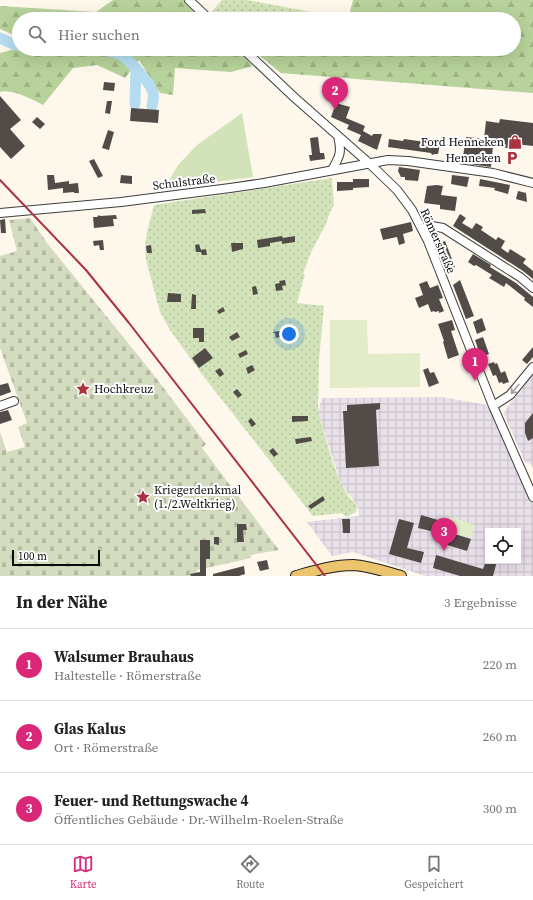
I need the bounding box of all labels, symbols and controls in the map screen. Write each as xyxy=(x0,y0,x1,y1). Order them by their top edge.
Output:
search box xyxy=(12,12,521,56)
icon: search xyxy=(26,23,48,45)
text: Hier suchen xyxy=(58,24,140,45)
pin: 2 xyxy=(322,77,348,110)
place label: Ford Henneken xyxy=(421,134,504,150)
shop icon: Ford Henneken xyxy=(507,134,523,150)
place label: Henneken xyxy=(445,150,501,166)
parking icon: Henneken xyxy=(504,150,520,166)
street label: Schulstraße xyxy=(152,170,216,194)
street label: Römerstraße xyxy=(417,206,459,276)
your location xyxy=(279,324,299,344)
pin: 1 xyxy=(462,348,488,381)
place icon: Hochkreuz xyxy=(75,381,91,397)
place label: Hochkreuz xyxy=(94,381,153,397)
one-way arrow xyxy=(510,384,519,395)
place label: Kriegerdenkmal (1./2.Weltkrieg) xyxy=(154,482,242,512)
place icon: Kriegerdenkmal (1./2.Weltkrieg) xyxy=(135,489,151,505)
pin: 3 xyxy=(431,518,457,551)
map controls xyxy=(485,528,521,564)
button: locate xyxy=(485,528,521,564)
scale bar xyxy=(12,548,100,567)
text: 100 m xyxy=(18,549,47,564)
text: In der Nähe xyxy=(16,590,107,614)
text: 3 Ergebnisse xyxy=(444,594,517,611)
text: Walsumer Brauhaus xyxy=(54,646,194,667)
text: 1 xyxy=(25,656,33,673)
text: 220 m xyxy=(483,656,517,673)
text: Haltestelle · Römerstraße xyxy=(54,667,201,684)
text: Glas Kalus xyxy=(54,718,126,739)
text: 2 xyxy=(25,728,33,745)
text: 260 m xyxy=(483,728,517,745)
text: Ort · Römerstraße xyxy=(54,739,158,756)
text: Feuer- und Rettungswache 4 xyxy=(54,790,249,811)
text: 3 xyxy=(25,800,33,817)
text: 300 m xyxy=(483,800,517,817)
text: Öffentliches Gebäude · Dr.-Wilhelm-Roelen-Straße xyxy=(54,811,344,828)
tab: Karte xyxy=(70,853,97,892)
tab: Route xyxy=(236,853,265,892)
tab: Gespeichert xyxy=(404,853,463,892)

